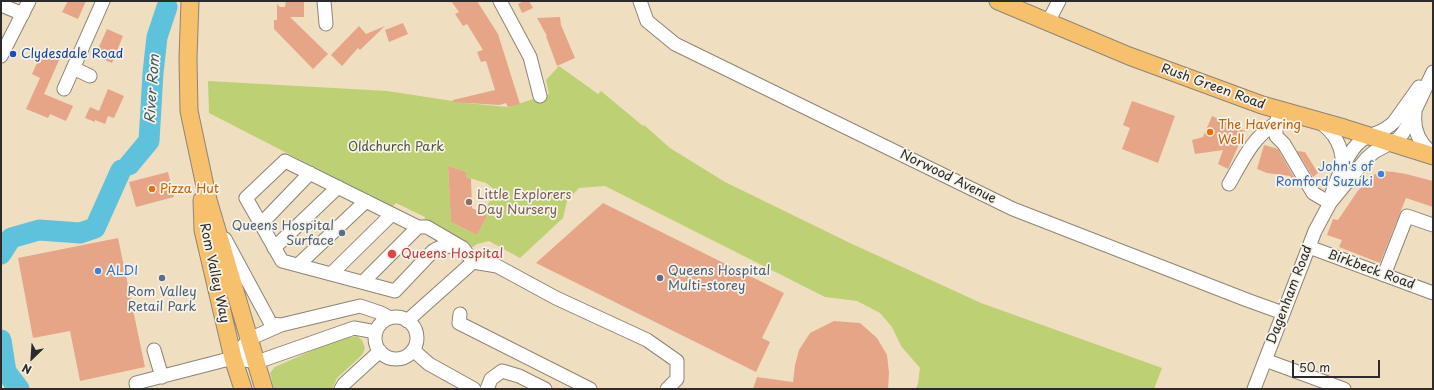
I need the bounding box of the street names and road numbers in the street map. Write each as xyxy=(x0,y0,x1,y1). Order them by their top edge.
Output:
street label: Rush Green Road xyxy=(1159,61,1267,113)
street label: Norwood Avenue xyxy=(897,147,999,207)
street label: Rom Valley Way xyxy=(196,222,232,324)
street label: Dagenham Road xyxy=(1264,243,1316,347)
street label: Birkbeck Road xyxy=(1325,247,1417,293)

